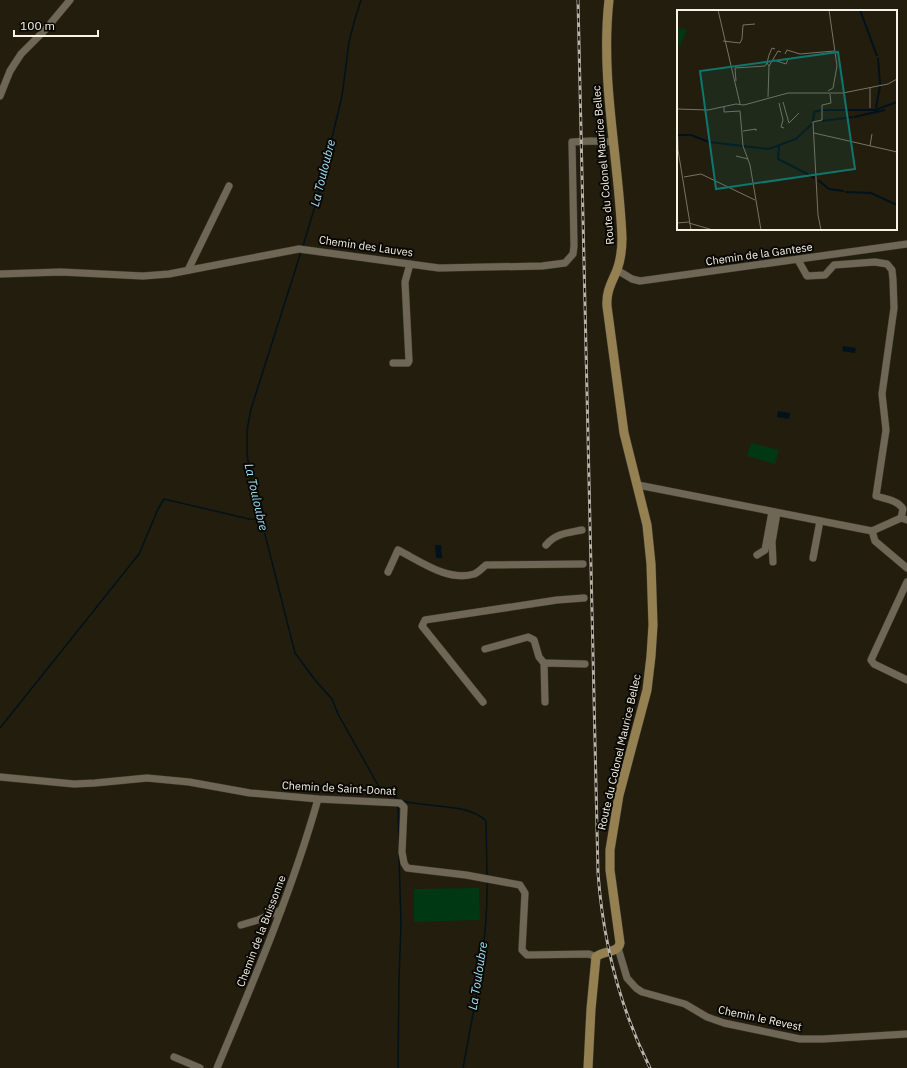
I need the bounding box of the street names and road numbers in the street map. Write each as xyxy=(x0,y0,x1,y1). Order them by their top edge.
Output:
street label: Route du Colonel Maurice Bellec xyxy=(589,84,617,245)
street label: Chemin des Lauves xyxy=(318,232,414,260)
street label: Chemin de la Gantese xyxy=(705,240,813,268)
street label: Route du Colonel Maurice Bellec xyxy=(594,672,644,831)
street label: Chemin de Saint-Donat xyxy=(282,778,396,798)
street label: Chemin de la Buissonne xyxy=(233,873,289,989)
street label: Chemin le Revest xyxy=(717,1002,803,1034)

